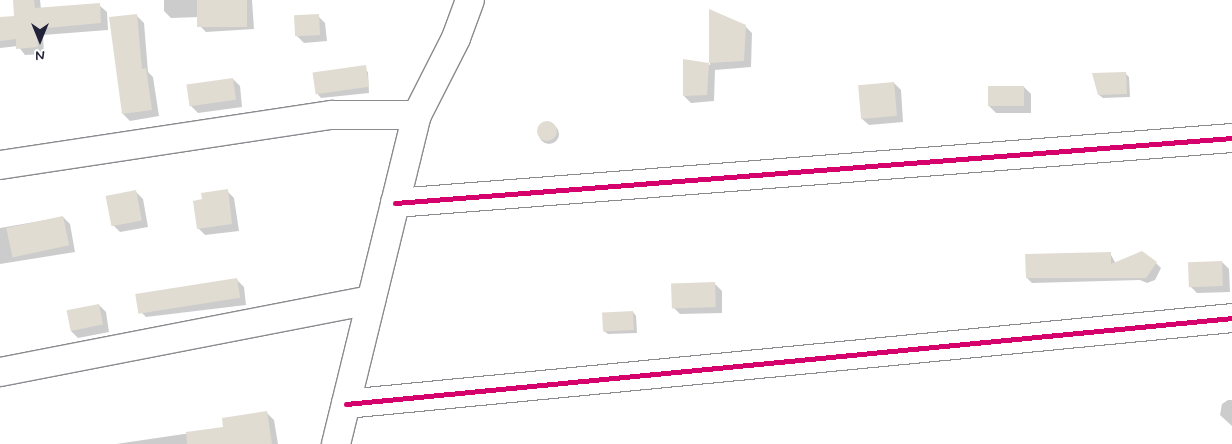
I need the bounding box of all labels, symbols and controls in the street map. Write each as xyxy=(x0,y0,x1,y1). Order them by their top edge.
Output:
north arrow xyxy=(15,15,65,65)
text: N xyxy=(35,46,45,64)

